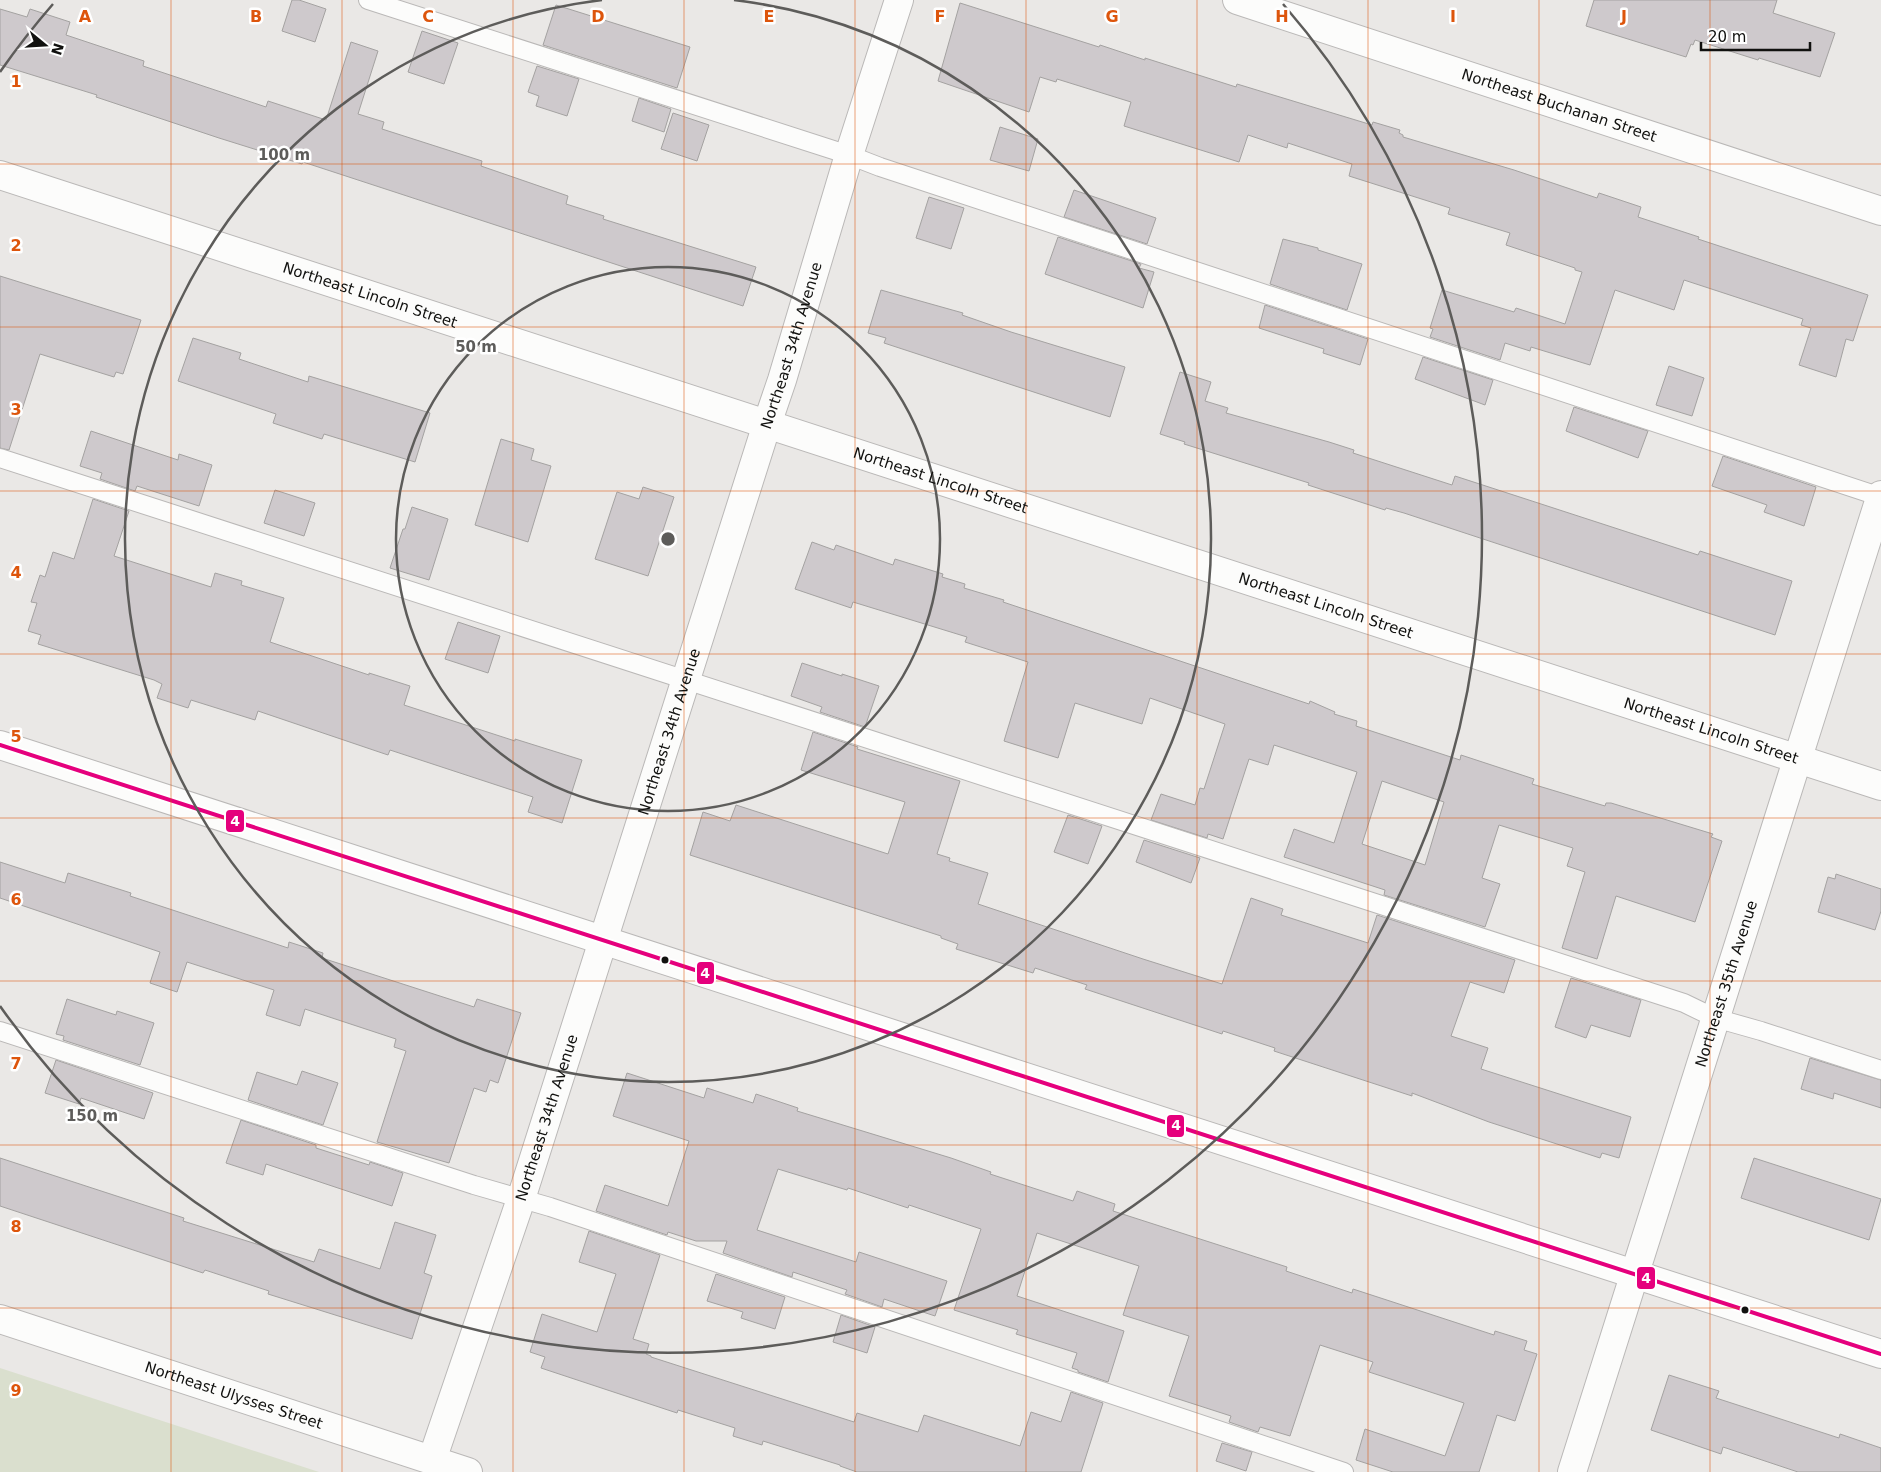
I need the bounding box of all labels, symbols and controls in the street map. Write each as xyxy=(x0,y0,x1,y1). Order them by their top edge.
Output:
text: A xyxy=(79,7,92,26)
text: B xyxy=(250,7,262,26)
text: C xyxy=(422,7,434,26)
text: D xyxy=(591,7,605,26)
text: E xyxy=(764,7,774,26)
text: F xyxy=(935,7,945,26)
text: G xyxy=(1105,7,1119,26)
text: H xyxy=(1275,7,1289,26)
text: I xyxy=(1450,7,1456,26)
text: J xyxy=(1620,7,1627,26)
north arrow xyxy=(20,20,70,70)
scale bar xyxy=(1701,20,1810,52)
text: 20 m xyxy=(1708,28,1746,46)
text: N xyxy=(48,41,67,57)
street label: Northeast Buchanan Street xyxy=(1459,65,1659,146)
text: 1 xyxy=(10,72,22,91)
text: 100 m xyxy=(258,146,310,164)
text: 2 xyxy=(10,236,22,255)
street label: Northeast Lincoln Street xyxy=(280,258,460,332)
street label: Northeast 34th Avenue xyxy=(757,260,826,432)
text: 50 m xyxy=(455,338,497,356)
text: 3 xyxy=(10,400,22,419)
street label: Northeast Lincoln Street xyxy=(851,444,1030,517)
centre of rings xyxy=(659,530,677,548)
text: 4 xyxy=(10,563,22,582)
street label: Northeast Lincoln Street xyxy=(1236,569,1415,642)
street label: Northeast 34th Avenue xyxy=(634,646,704,817)
street label: Northeast Lincoln Street xyxy=(1621,694,1801,768)
text: 5 xyxy=(10,727,22,746)
line badge: 4 xyxy=(225,809,245,833)
text: 4 xyxy=(230,813,240,829)
text: 6 xyxy=(10,890,22,909)
street label: Northeast 35th Avenue xyxy=(1692,898,1761,1069)
unlabelled marker xyxy=(660,955,670,965)
line badge: 4 xyxy=(696,961,715,985)
text: 4 xyxy=(700,965,710,981)
street label: Northeast 34th Avenue xyxy=(512,1032,582,1203)
text: 7 xyxy=(10,1054,22,1073)
text: 150 m xyxy=(66,1107,118,1125)
line badge: 4 xyxy=(1166,1114,1185,1138)
text: 4 xyxy=(1171,1117,1181,1133)
text: 8 xyxy=(10,1217,22,1236)
line badge: 4 xyxy=(1636,1266,1656,1290)
text: 4 xyxy=(1641,1270,1651,1286)
unlabelled marker xyxy=(1740,1305,1750,1315)
street label: Northeast Ulysses Street xyxy=(143,1358,325,1433)
text: 9 xyxy=(10,1381,22,1400)

